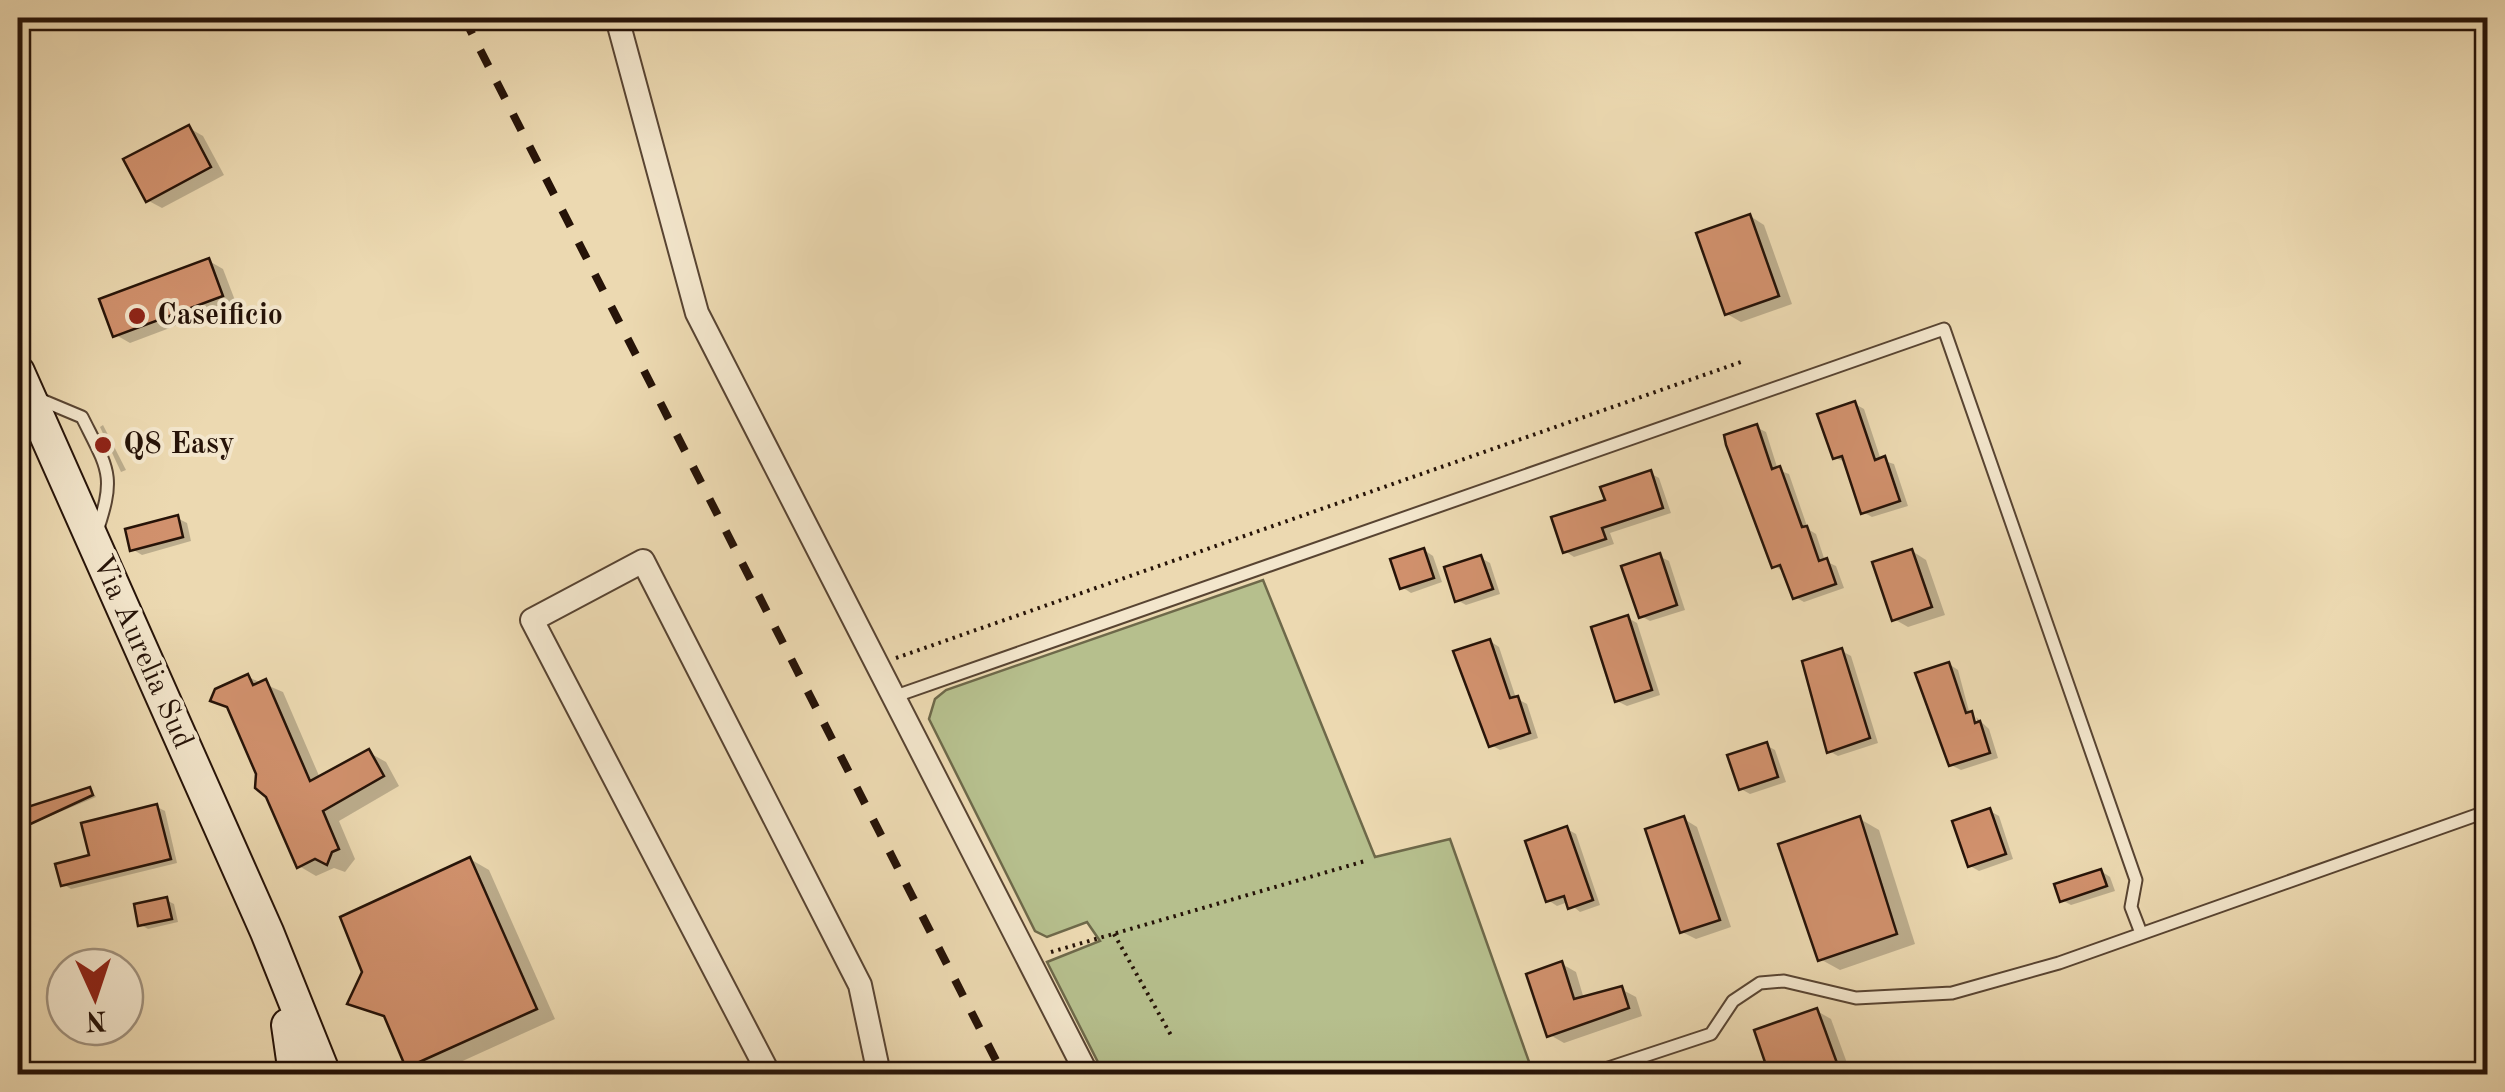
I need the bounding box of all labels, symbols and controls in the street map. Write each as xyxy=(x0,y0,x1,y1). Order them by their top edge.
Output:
place label: Caseificio xyxy=(157,301,283,331)
marker: Caseificio xyxy=(126,305,148,327)
place label: Q8 Easy xyxy=(123,430,235,460)
marker: Q8 Easy xyxy=(92,434,114,456)
street label: Via Aurelia Sud xyxy=(86,551,198,753)
north arrow xyxy=(45,947,145,1047)
text: N xyxy=(84,1004,108,1034)

